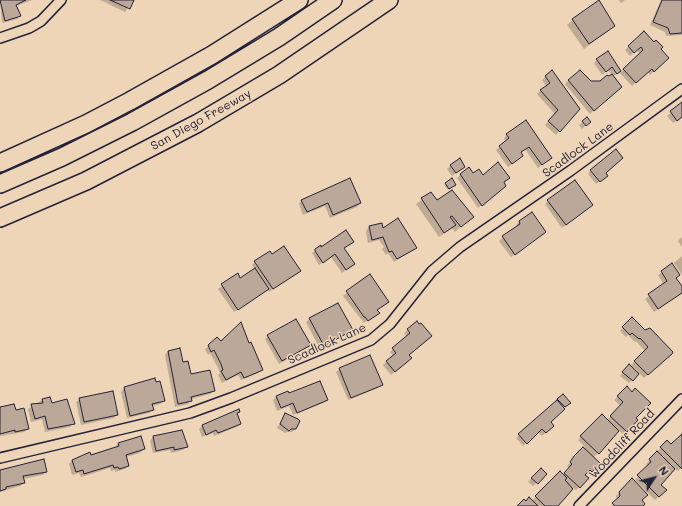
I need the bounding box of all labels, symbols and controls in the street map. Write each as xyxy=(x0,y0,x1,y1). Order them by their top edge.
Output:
street label: San Diego Freeway xyxy=(148,86,254,154)
street label: Scadlock Lane xyxy=(540,119,616,181)
street label: Scadlock Lane xyxy=(286,320,368,368)
street label: Woodcliff Road xyxy=(586,406,658,482)
north arrow xyxy=(634,458,674,498)
text: N xyxy=(656,463,673,478)

